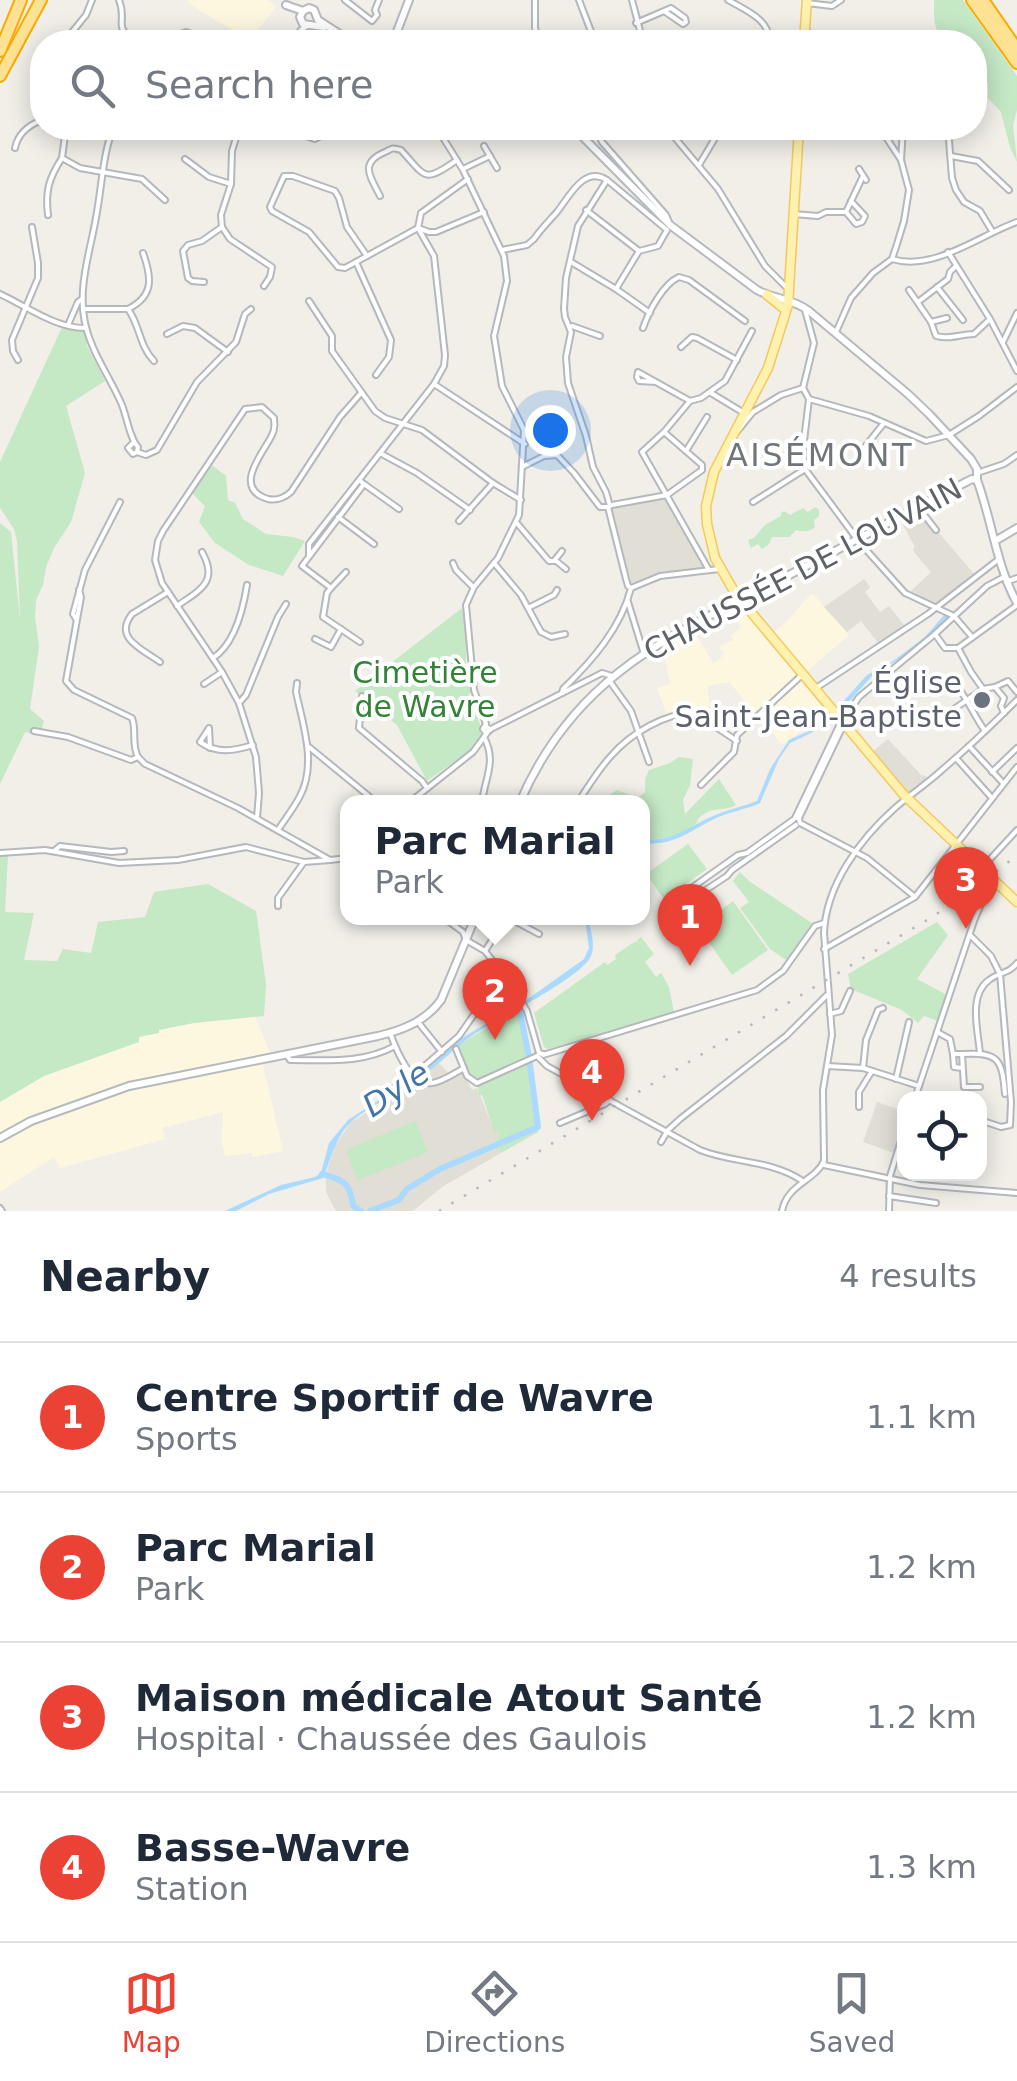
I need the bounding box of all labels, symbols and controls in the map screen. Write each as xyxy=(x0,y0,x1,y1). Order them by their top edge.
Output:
search box xyxy=(30,30,987,140)
icon: search xyxy=(65,58,120,113)
text: Search here xyxy=(145,63,373,107)
your location xyxy=(525,405,576,456)
district label: AISÉMONT xyxy=(726,436,914,474)
street label: CHAUSSÉE DE LOUVAIN xyxy=(638,471,968,668)
park label: Cimetière de Wavre xyxy=(352,655,498,724)
place label: Église Saint-Jean-Baptiste xyxy=(675,665,962,734)
marker: Église Saint-Jean-Baptiste xyxy=(971,689,993,711)
popup xyxy=(340,795,650,925)
text: Parc Marial xyxy=(375,819,615,863)
pin: 3 xyxy=(934,846,998,929)
text: Park xyxy=(375,863,444,901)
pin: 1 xyxy=(658,884,722,966)
pin: 2 xyxy=(462,958,528,1040)
pin: 4 xyxy=(560,1038,624,1121)
water label: Dyle xyxy=(355,1053,437,1125)
map controls xyxy=(897,1091,987,1181)
button: locate xyxy=(897,1091,987,1181)
text: Nearby xyxy=(40,1252,210,1301)
text: 4 results xyxy=(839,1257,977,1295)
text: Centre Sportif de Wavre xyxy=(135,1376,654,1420)
text: 1 xyxy=(61,1398,84,1436)
text: 1.1 km xyxy=(866,1398,977,1436)
text: Sports xyxy=(135,1420,238,1458)
text: Parc Marial xyxy=(135,1526,376,1570)
text: 2 xyxy=(61,1548,84,1586)
text: 1.2 km xyxy=(866,1548,977,1586)
text: Park xyxy=(135,1570,204,1608)
text: Maison médicale Atout Santé xyxy=(135,1676,762,1720)
text: 3 xyxy=(61,1698,84,1736)
text: 1.2 km xyxy=(866,1698,977,1736)
text: Hospital · Chaussée des Gaulois xyxy=(135,1720,647,1758)
text: Basse-Wavre xyxy=(135,1826,410,1870)
text: 4 xyxy=(61,1848,84,1886)
text: 1.3 km xyxy=(866,1848,977,1886)
text: Station xyxy=(135,1870,249,1908)
tab: Map xyxy=(122,1966,181,2059)
tab: Directions xyxy=(424,1966,565,2059)
tab: Saved xyxy=(809,1966,895,2059)

